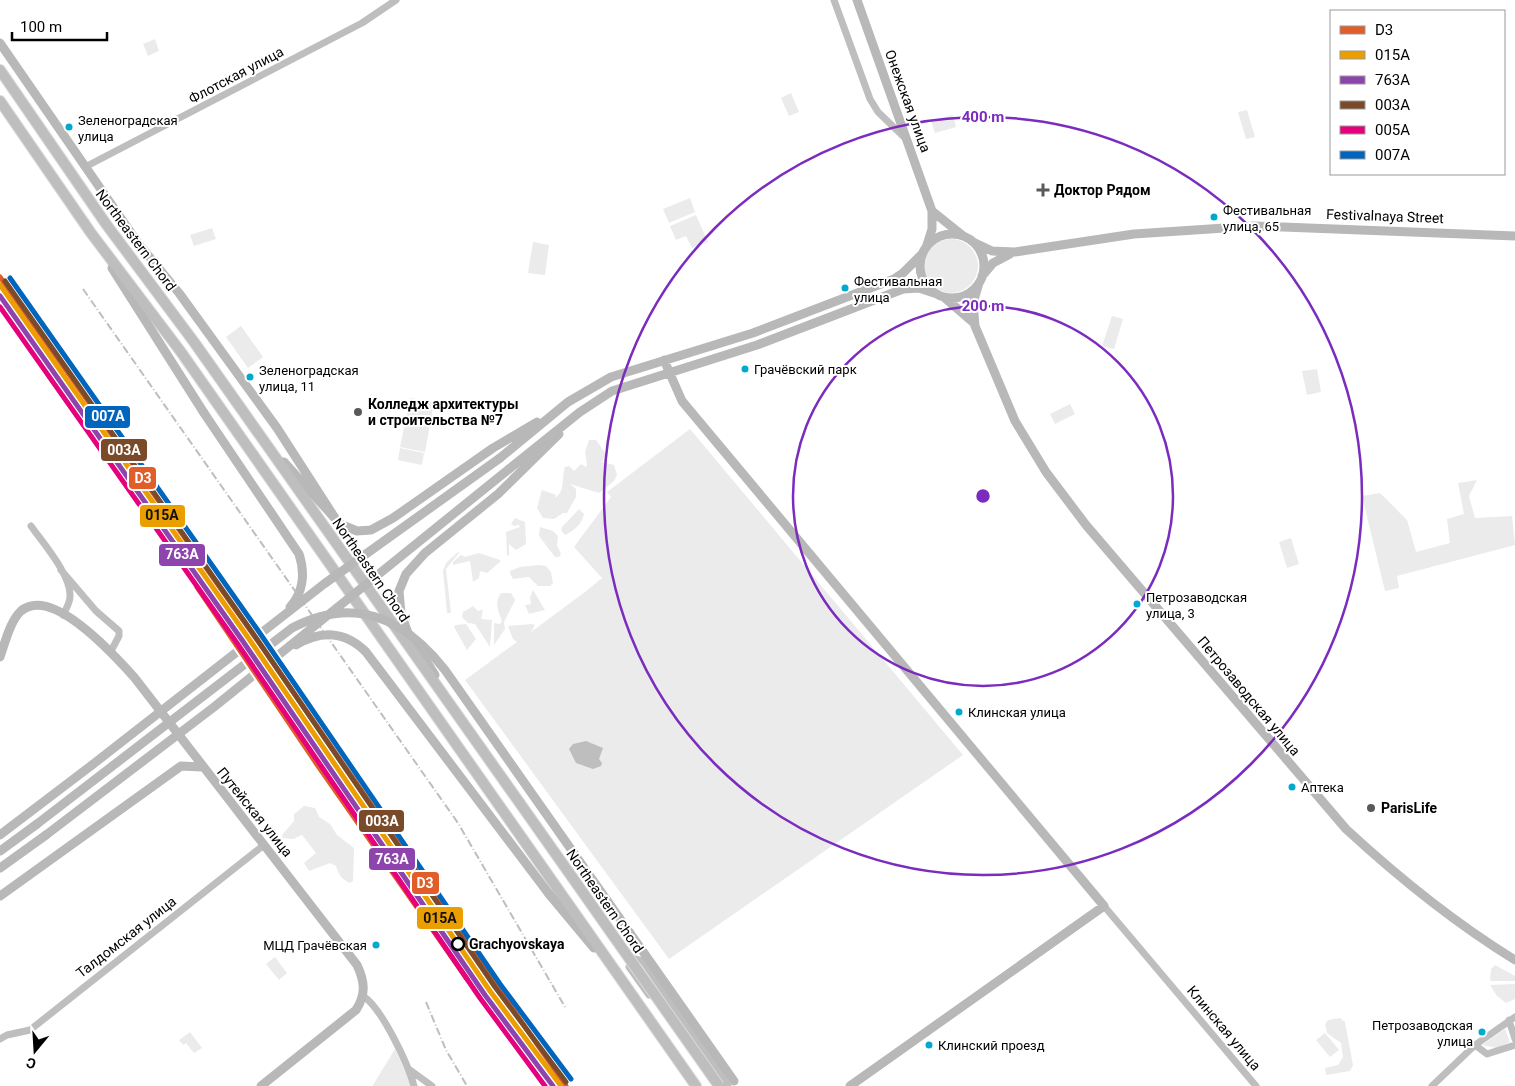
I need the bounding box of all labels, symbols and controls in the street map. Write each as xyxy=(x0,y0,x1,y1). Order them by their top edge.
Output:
scale bar xyxy=(12,10,108,42)
legend xyxy=(1330,10,1505,175)
text: 100 m xyxy=(20,18,62,36)
text: D3 xyxy=(1375,21,1393,39)
street label: Флотская улица xyxy=(186,43,286,107)
text: 015А xyxy=(1375,46,1410,64)
street label: Онежская улица xyxy=(882,48,934,154)
text: 763А xyxy=(1375,71,1410,89)
text: 003А xyxy=(1375,96,1410,114)
text: 400 m xyxy=(962,108,1004,126)
place label: Зеленоградская улица xyxy=(78,113,178,144)
text: 005А xyxy=(1375,121,1410,139)
marker: Зеленоградская улица xyxy=(64,122,74,132)
text: 007А xyxy=(1375,146,1410,164)
place label: Доктор Рядом xyxy=(1054,182,1151,198)
marker: Доктор Рядом xyxy=(1036,183,1050,197)
street label: Northeastern Chord xyxy=(93,186,179,294)
place label: Фестивальная улица, 65 xyxy=(1223,203,1311,234)
street label: Festivalnaya Street xyxy=(1326,206,1445,226)
marker: Фестивальная улица, 65 xyxy=(1209,212,1219,222)
place label: Фестивальная улица xyxy=(854,274,942,305)
marker: Фестивальная улица xyxy=(840,283,850,293)
text: 200 m xyxy=(962,297,1004,315)
place label: Грачёвский парк xyxy=(754,362,857,377)
place label: Зеленоградская улица, 11 xyxy=(259,363,359,394)
marker: Грачёвский парк xyxy=(740,364,750,374)
marker: Зеленоградская улица, 11 xyxy=(245,372,255,382)
place label: Колледж архитектуры и строительства №7 xyxy=(368,396,519,428)
line badge: 007А xyxy=(84,405,131,429)
marker: Колледж архитектуры и строительства №7 xyxy=(352,406,364,418)
text: 007А xyxy=(91,408,125,424)
line badge: 003А xyxy=(100,438,148,462)
text: 003А xyxy=(107,442,141,458)
line badge: D3 xyxy=(128,466,157,490)
text: D3 xyxy=(134,470,152,486)
centre of rings xyxy=(974,487,992,505)
line badge: 015А xyxy=(139,504,186,528)
text: 015А xyxy=(145,507,179,523)
street label: Northeastern Chord xyxy=(329,515,413,625)
line badge: 763А xyxy=(158,543,206,567)
text: 763А xyxy=(165,546,199,562)
place label: Петрозаводская улица, 3 xyxy=(1146,590,1247,621)
marker: Петрозаводская улица, 3 xyxy=(1132,599,1142,609)
street label: Петрозаводская улица xyxy=(1194,633,1304,759)
place label: Клинская улица xyxy=(968,705,1066,720)
marker: Клинская улица xyxy=(954,707,964,717)
street label: Путейская улица xyxy=(214,764,296,860)
place label: Аптека xyxy=(1301,780,1344,795)
marker: Аптека xyxy=(1287,782,1297,792)
place label: ParisLife xyxy=(1381,800,1438,816)
marker: ParisLife xyxy=(1365,802,1377,814)
line badge: 003А xyxy=(358,809,405,833)
text: 003А xyxy=(365,813,399,829)
street label: Northeastern Chord xyxy=(563,846,647,956)
line badge: 763А xyxy=(368,847,416,871)
text: 763А xyxy=(375,851,409,867)
line badge: D3 xyxy=(411,871,440,895)
text: D3 xyxy=(416,875,434,891)
street label: Талдомская улица xyxy=(73,893,179,981)
line badge: 015А xyxy=(416,906,464,930)
text: 015А xyxy=(423,910,457,926)
place label: Grachyovskaya xyxy=(469,936,565,952)
marker: Grachyovskaya xyxy=(451,937,465,951)
place label: МЦД Грачёвская xyxy=(263,938,367,953)
marker: МЦД Грачёвская xyxy=(371,940,381,950)
street label: Клинская улица xyxy=(1184,983,1264,1073)
place label: Петрозаводская улица xyxy=(1372,1018,1473,1049)
north arrow xyxy=(10,1026,60,1076)
marker: Петрозаводская улица xyxy=(1477,1027,1487,1037)
place label: Клинский проезд xyxy=(938,1038,1045,1053)
marker: Клинский проезд xyxy=(924,1040,934,1050)
text: С xyxy=(24,1054,38,1072)

